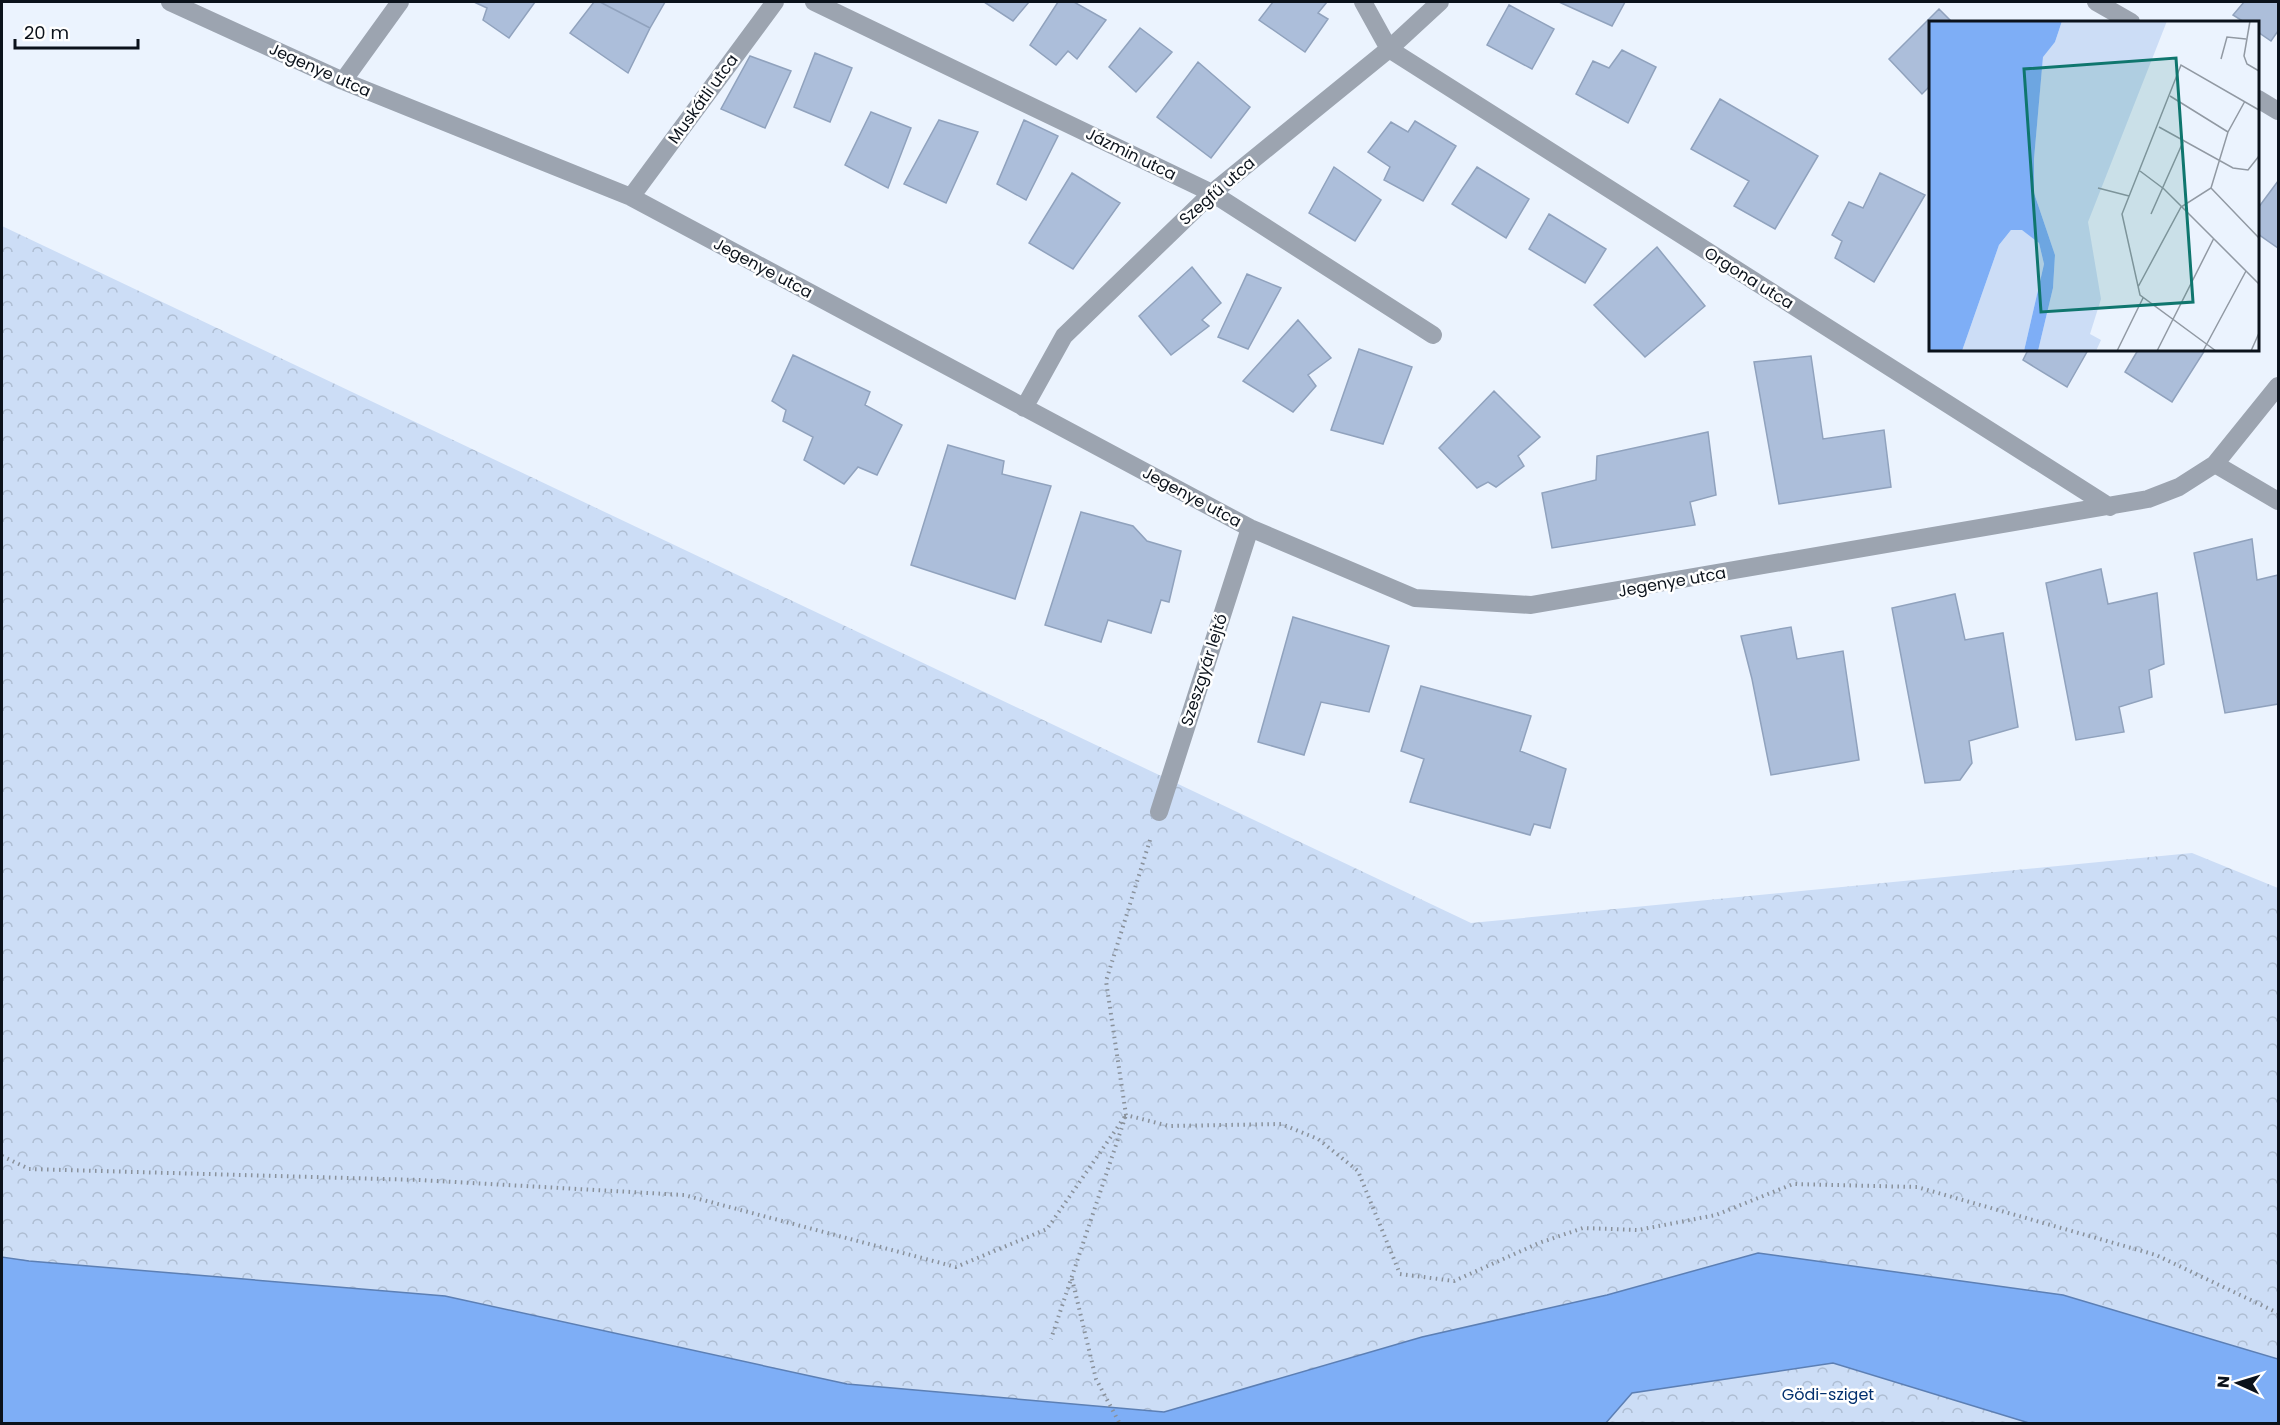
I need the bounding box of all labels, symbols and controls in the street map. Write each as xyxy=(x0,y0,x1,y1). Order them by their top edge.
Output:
scale bar xyxy=(15,12,138,50)
text: 20 m xyxy=(24,20,69,45)
inset map xyxy=(1929,21,2259,351)
street label: Jegenye utca xyxy=(265,37,375,103)
street label: Muskátli utca xyxy=(663,49,743,149)
street label: Jázmin utca xyxy=(1082,122,1180,186)
street label: Szegfű utca xyxy=(1174,152,1260,230)
street label: Jegenye utca xyxy=(709,232,817,304)
street label: Orgona utca xyxy=(1700,241,1798,315)
street label: Jegenye utca xyxy=(1138,461,1246,533)
street label: Jegenye utca xyxy=(1616,561,1728,603)
street label: Szeszgyár lejtő xyxy=(1175,611,1233,729)
north arrow xyxy=(2208,1353,2268,1413)
text: N xyxy=(2212,1375,2235,1389)
park label: Gödi-sziget xyxy=(1782,1383,1874,1406)

